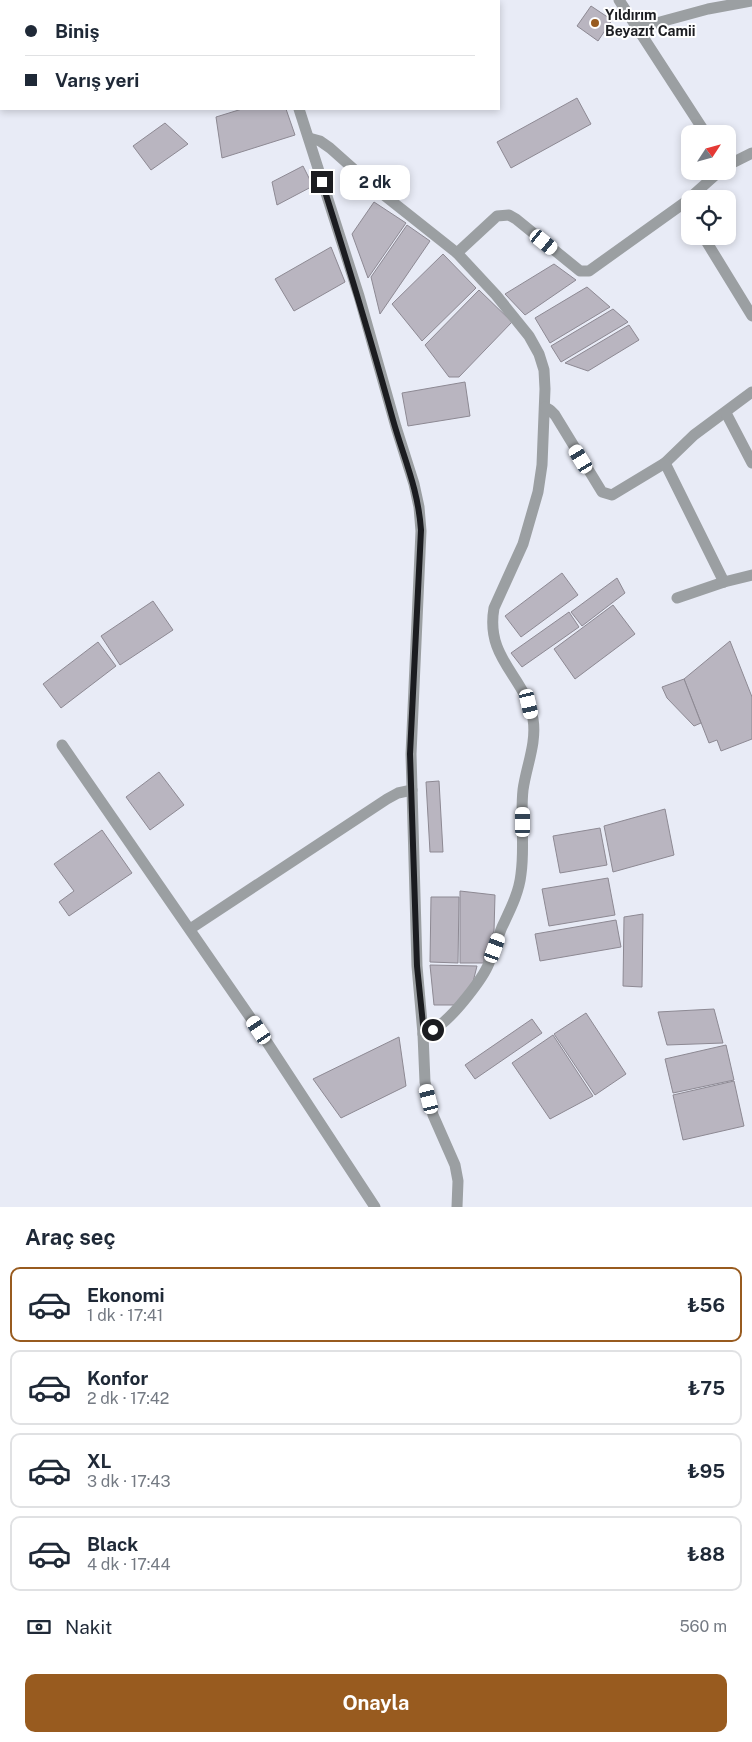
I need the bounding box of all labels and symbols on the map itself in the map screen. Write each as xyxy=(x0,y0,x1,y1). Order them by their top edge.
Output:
place label: Yıldırım Beyazıt Camii xyxy=(605,7,695,39)
marker: Yıldırım Beyazıt Camii xyxy=(589,17,601,29)
north arrow xyxy=(681,125,736,180)
callout: 2 dk xyxy=(340,164,410,200)
route end xyxy=(311,171,333,193)
car xyxy=(527,227,560,257)
car xyxy=(566,442,595,476)
car xyxy=(518,688,539,720)
car xyxy=(515,807,530,837)
car xyxy=(482,931,507,965)
car xyxy=(244,1013,273,1047)
route start xyxy=(422,1019,444,1041)
car xyxy=(418,1083,439,1115)

